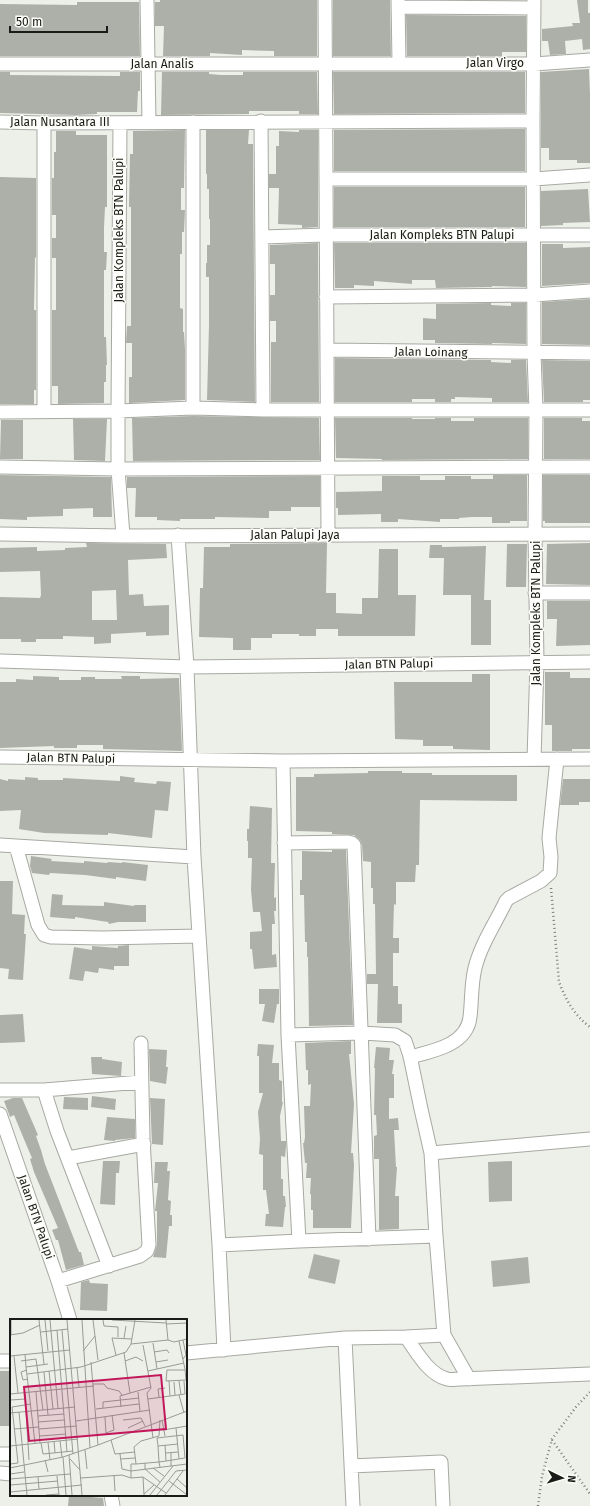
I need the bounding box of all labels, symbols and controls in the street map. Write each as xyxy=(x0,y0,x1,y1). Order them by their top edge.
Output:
scale bar xyxy=(10,8,107,34)
text: 50 m xyxy=(16,15,42,29)
street label: Jalan Virgo xyxy=(466,56,524,70)
street label: Jalan Analis xyxy=(130,57,194,71)
street label: Jalan Nusantara III xyxy=(10,115,110,129)
street label: Jalan Kompleks BTN Palupi xyxy=(112,158,126,302)
street label: Jalan Kompleks BTN Palupi xyxy=(370,228,514,242)
street label: Jalan Loinang xyxy=(394,344,468,360)
street label: Jalan Palupi Jaya xyxy=(250,528,340,542)
street label: Jalan Kompleks BTN Palupi xyxy=(529,541,543,685)
street label: Jalan BTN Palupi xyxy=(345,656,433,672)
street label: Jalan BTN Palupi xyxy=(27,750,115,766)
street label: Jalan BTN Palupi xyxy=(15,1173,57,1261)
inset map xyxy=(10,1319,187,1496)
north arrow xyxy=(542,1458,582,1498)
text: N xyxy=(565,1475,578,1483)

